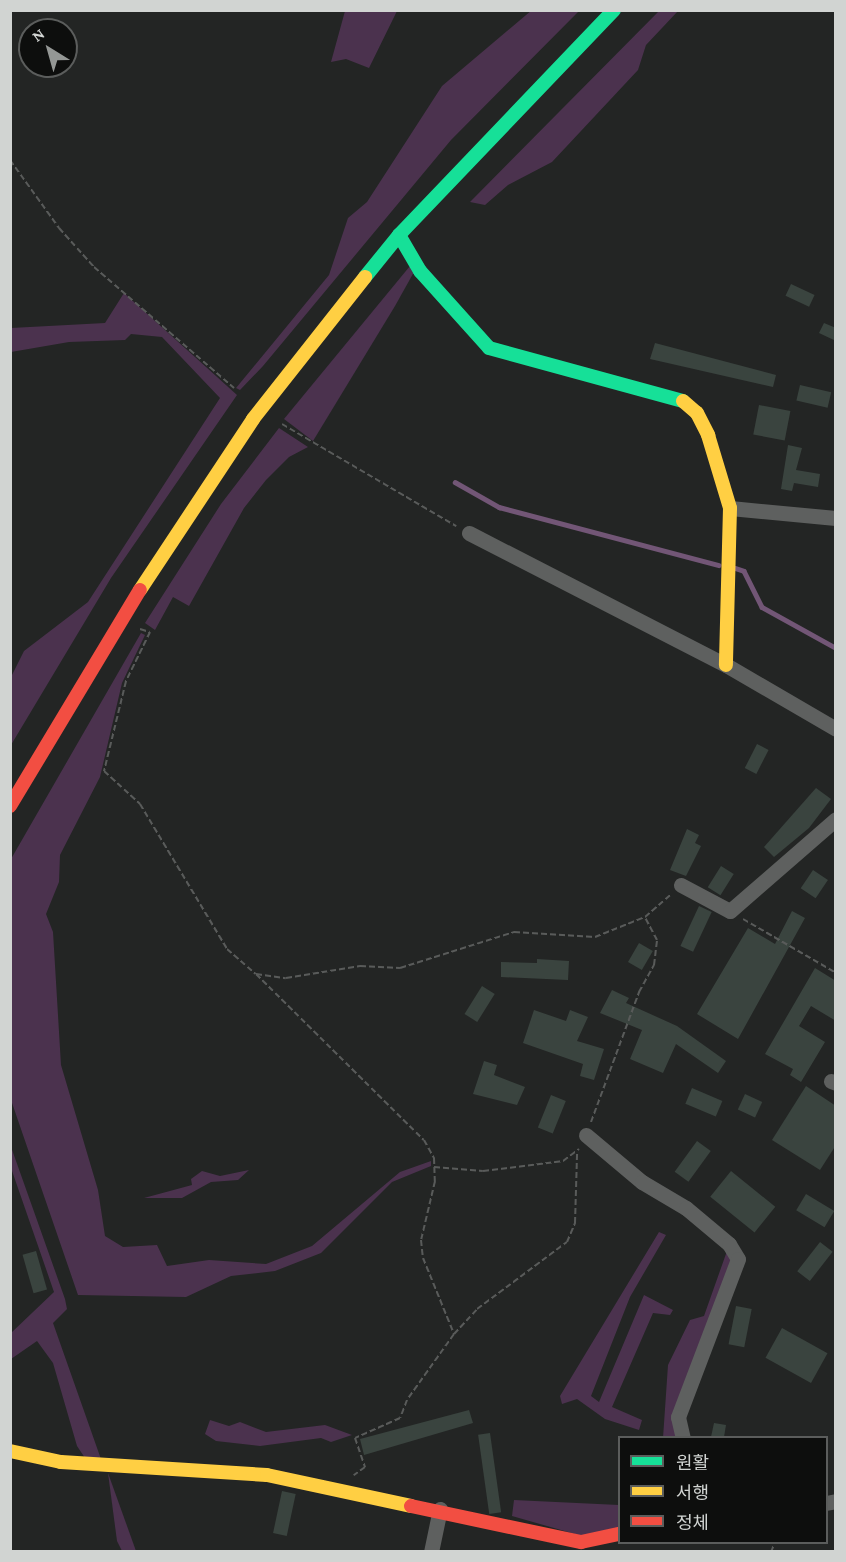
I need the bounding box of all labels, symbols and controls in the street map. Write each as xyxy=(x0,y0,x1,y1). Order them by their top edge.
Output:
north arrow xyxy=(18,18,78,78)
text: N xyxy=(29,25,48,45)
legend xyxy=(618,1436,828,1544)
text: 원활 xyxy=(676,1453,709,1473)
text: 서행 xyxy=(676,1483,709,1503)
text: 정체 xyxy=(676,1513,709,1533)

